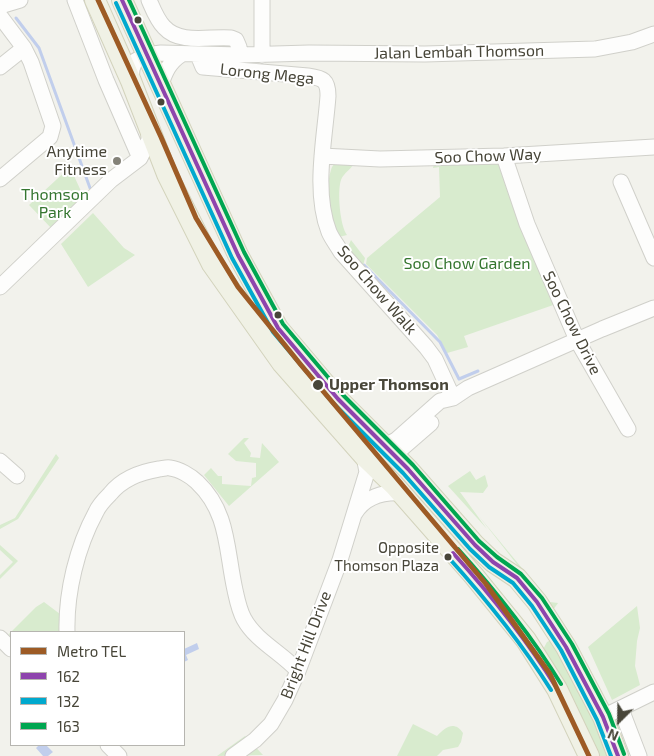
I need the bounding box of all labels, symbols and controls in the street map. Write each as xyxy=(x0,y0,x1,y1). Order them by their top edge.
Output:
unlabelled marker xyxy=(133,15,143,25)
street label: Jalan Lembah Thomson xyxy=(374,41,544,63)
street label: Lorong Mega xyxy=(219,60,315,88)
unlabelled marker xyxy=(156,97,166,107)
place label: Anytime Fitness xyxy=(47,142,107,180)
street label: Soo Chow Way xyxy=(434,145,542,167)
marker: Anytime Fitness xyxy=(111,155,123,167)
park label: Thomson Park xyxy=(21,185,89,223)
street label: Soo Chow Walk xyxy=(333,242,421,338)
park label: Soo Chow Garden xyxy=(403,254,531,274)
street label: Soo Chow Drive xyxy=(539,268,605,378)
unlabelled marker xyxy=(273,310,283,320)
place label: Upper Thomson xyxy=(329,375,449,395)
marker: Upper Thomson xyxy=(311,378,325,392)
place label: Opposite Thomson Plaza xyxy=(334,539,439,574)
marker: Opposite Thomson Plaza xyxy=(443,552,453,562)
street label: Bright Hill Drive xyxy=(277,588,335,702)
legend xyxy=(10,631,185,746)
text: Metro TEL xyxy=(57,642,126,660)
text: 162 xyxy=(57,667,80,685)
text: 132 xyxy=(57,692,80,710)
north arrow xyxy=(594,696,644,746)
text: 163 xyxy=(57,717,80,735)
text: N xyxy=(605,725,621,745)

